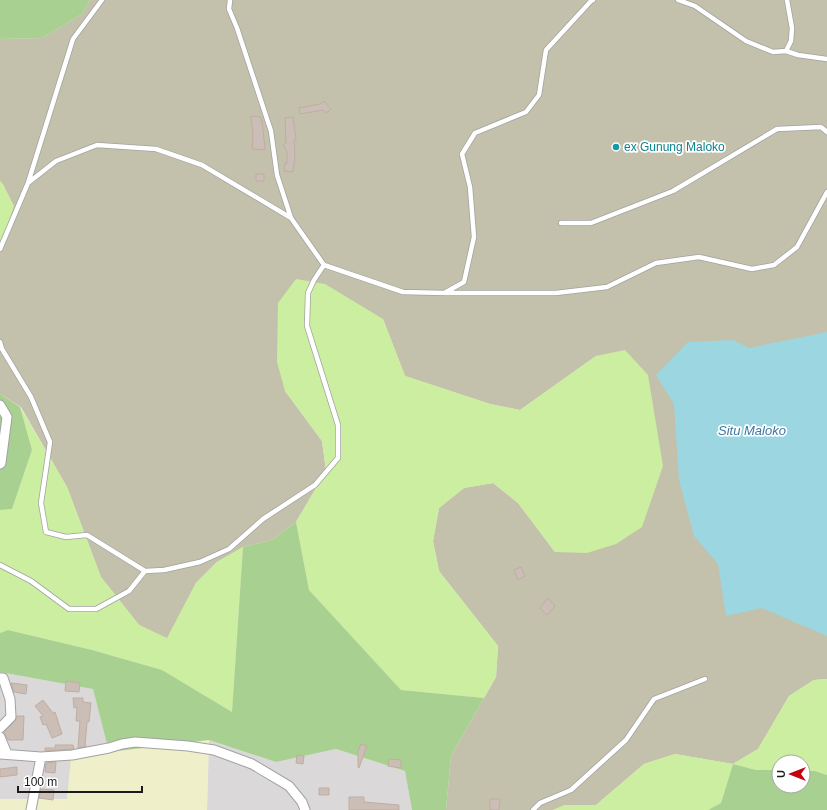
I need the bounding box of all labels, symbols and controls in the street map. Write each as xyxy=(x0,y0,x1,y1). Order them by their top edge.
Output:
place label: ex Gunung Maloko xyxy=(624,140,725,154)
marker: ex Gunung Maloko xyxy=(611,142,621,152)
water label: Situ Maloko xyxy=(718,423,786,438)
north arrow xyxy=(771,754,811,794)
scale bar xyxy=(18,768,142,794)
text: U xyxy=(775,770,787,778)
text: 100 m xyxy=(24,775,57,789)

